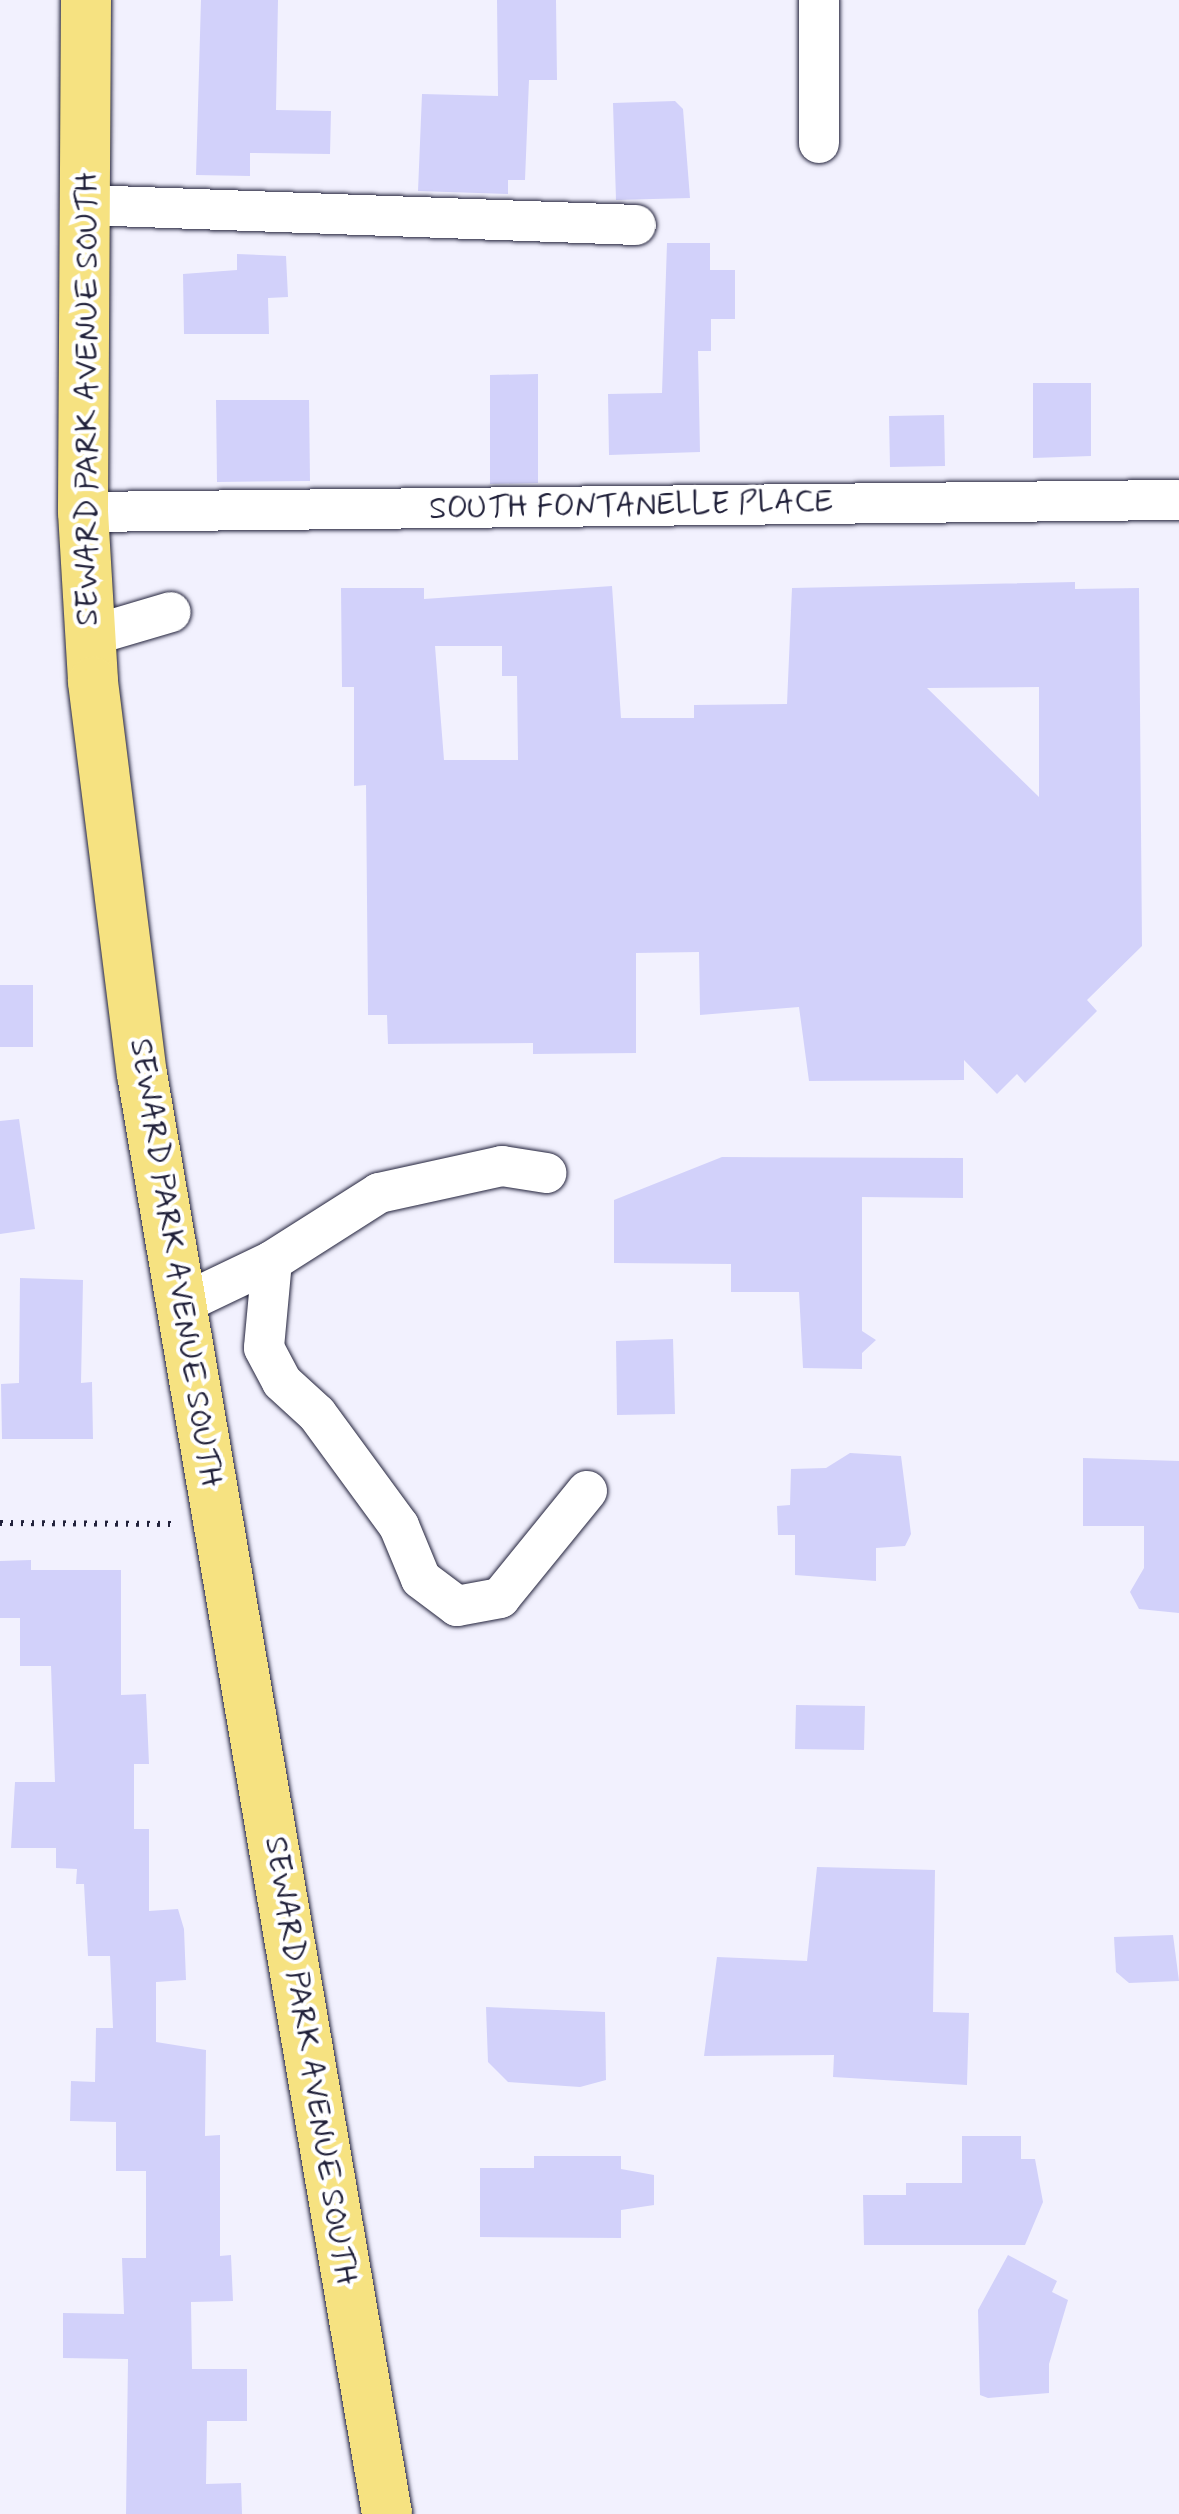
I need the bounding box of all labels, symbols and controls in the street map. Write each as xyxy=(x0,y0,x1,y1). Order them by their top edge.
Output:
street label: SEWARD PARK AVENUE SOUTH xyxy=(69,174,107,624)
street label: SOUTH FONTANELLE PLACE xyxy=(426,483,836,529)
street label: SEWARD PARK AVENUE SOUTH xyxy=(121,1038,229,1488)
street label: SEWARD PARK AVENUE SOUTH xyxy=(256,1836,364,2286)

